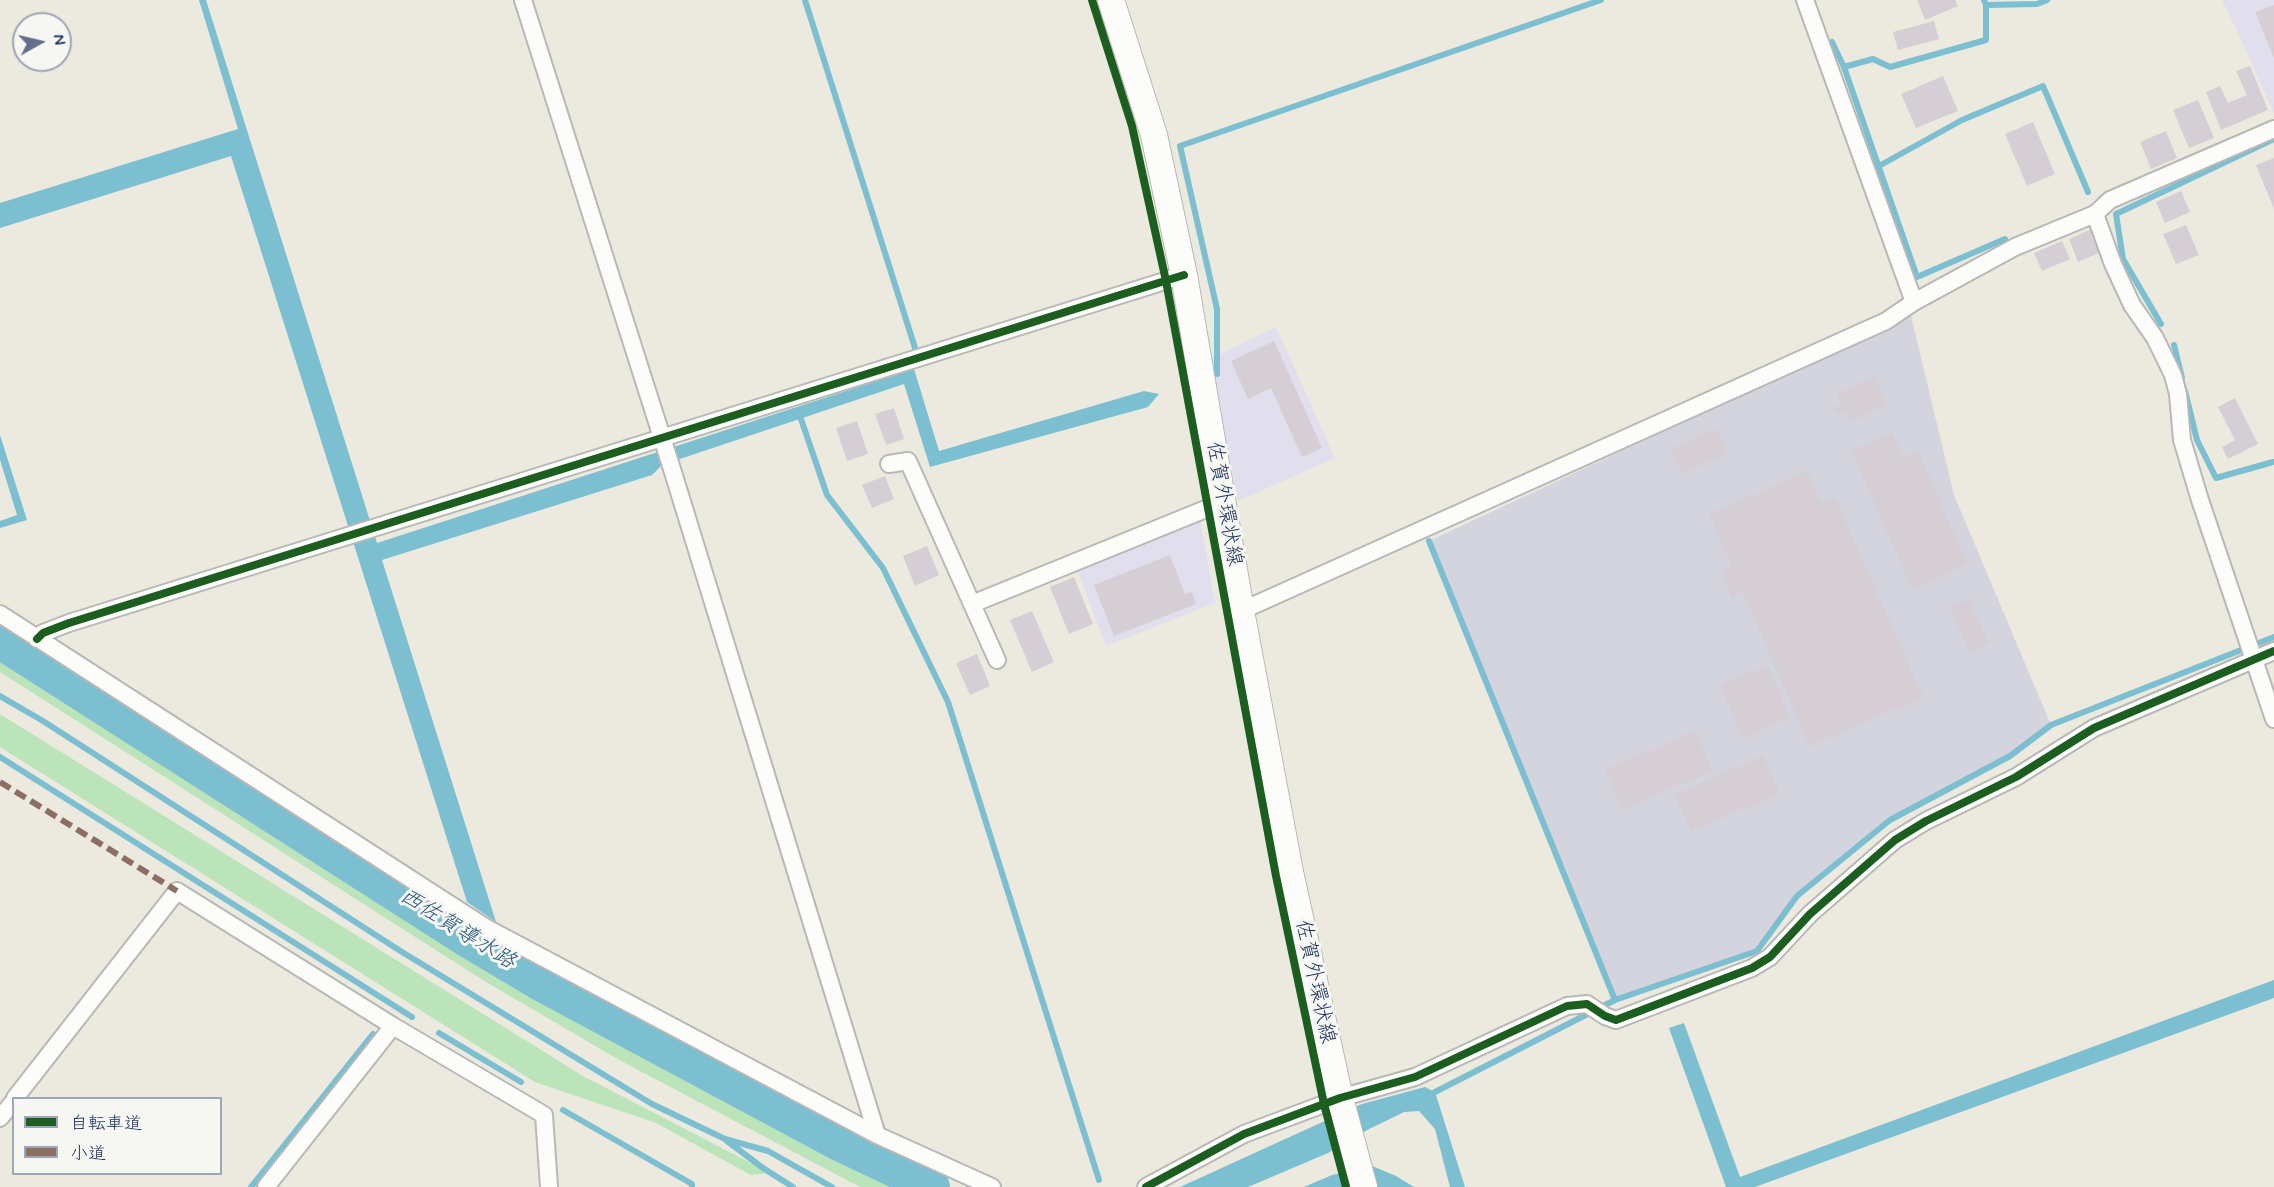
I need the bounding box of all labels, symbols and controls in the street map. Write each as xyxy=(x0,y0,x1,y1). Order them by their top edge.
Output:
north arrow xyxy=(12,12,72,72)
text: N xyxy=(47,33,69,46)
street label: 佐賀外環状線 xyxy=(1200,440,1246,568)
water label: 西佐賀導水路 xyxy=(394,884,520,976)
street label: 佐賀外環状線 xyxy=(1289,918,1339,1046)
legend xyxy=(12,1097,222,1175)
text: 自転車道 xyxy=(70,1112,142,1136)
text: 小道 xyxy=(70,1142,106,1166)

